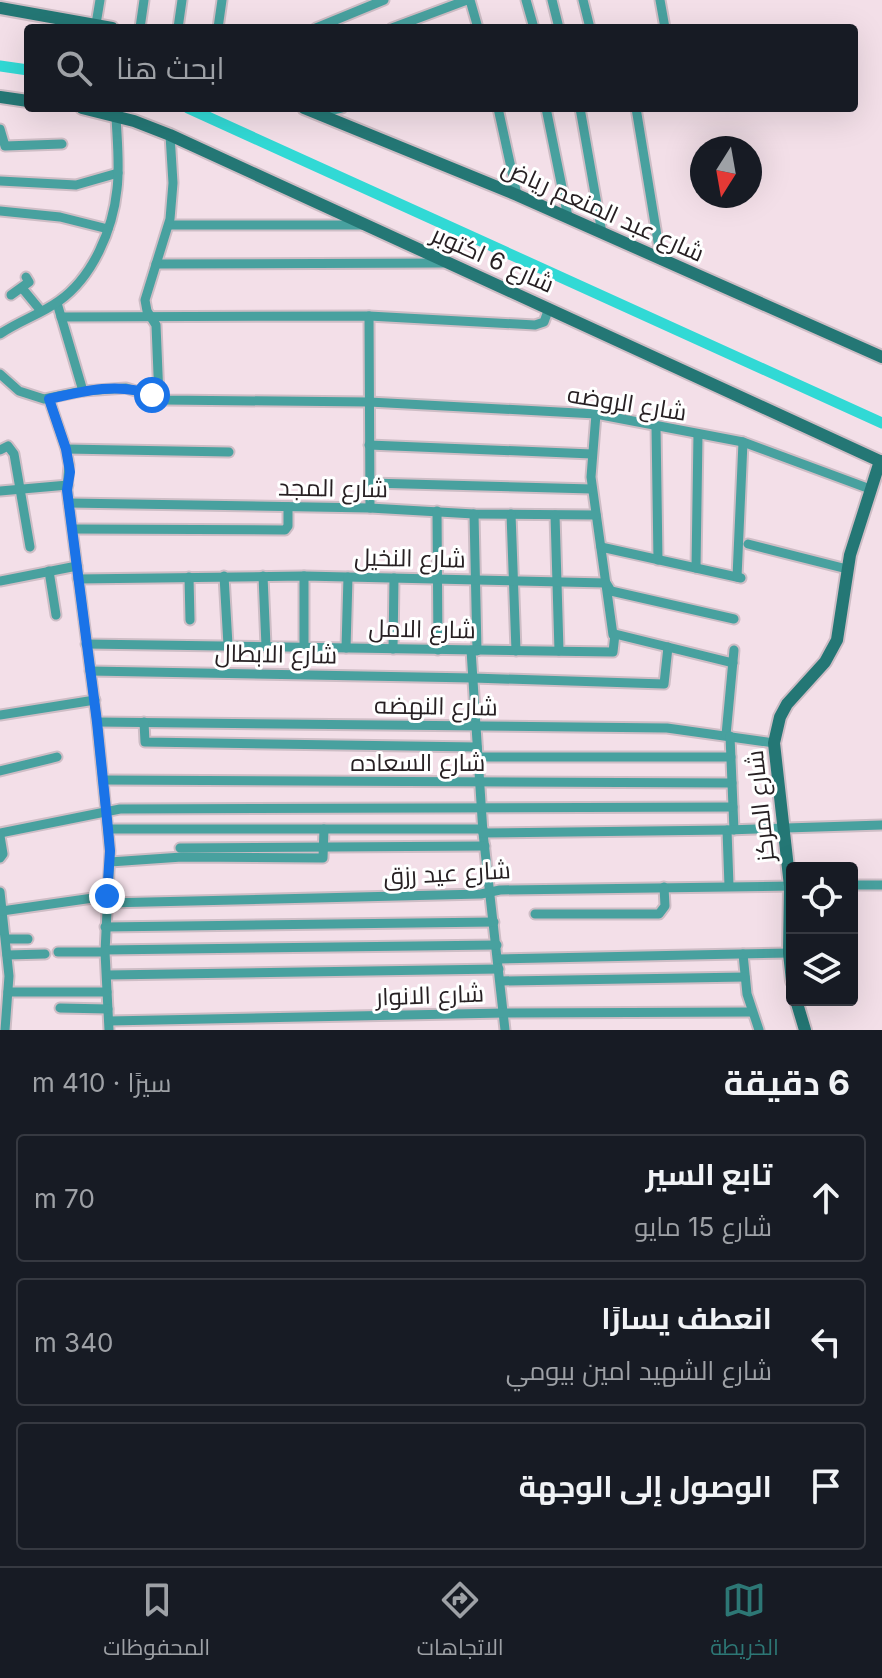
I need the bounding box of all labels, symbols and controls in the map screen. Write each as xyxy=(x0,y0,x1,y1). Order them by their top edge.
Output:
search box xyxy=(24,24,858,112)
icon: search xyxy=(52,46,96,90)
text: ابحث هنا xyxy=(116,50,225,86)
north arrow xyxy=(690,136,762,208)
street label: شارع عبد المنعم رياض xyxy=(496,152,709,270)
street label: شارع 6 اكتوبر xyxy=(425,218,559,301)
route start xyxy=(134,377,170,413)
street label: شارع الروضه xyxy=(565,379,689,429)
street label: شارع المجد xyxy=(278,473,388,505)
street label: شارع النخيل xyxy=(354,543,466,575)
street label: شارع الامل xyxy=(368,614,476,646)
street label: شارع الابطال xyxy=(214,638,338,672)
street label: شارع النهضه xyxy=(374,690,498,724)
street label: شارع السعاده xyxy=(351,748,485,779)
street label: شارع المركز xyxy=(740,749,782,865)
street label: شارع عيد رزق xyxy=(383,855,511,893)
map controls xyxy=(786,862,858,1006)
button: locate xyxy=(786,862,858,934)
route end xyxy=(89,878,125,914)
button: layers xyxy=(786,934,858,1006)
street label: شارع الانوار xyxy=(373,979,485,1013)
text: 6 دقيقة xyxy=(724,1062,850,1103)
text: سيرًا · 410 m xyxy=(32,1067,171,1098)
text: تابع السير xyxy=(646,1156,772,1192)
icon: ahead xyxy=(804,1176,848,1220)
text: 70 m xyxy=(34,1183,95,1214)
text: شارع 15 مايو xyxy=(634,1211,772,1242)
text: انعطف يسارًا xyxy=(601,1300,772,1336)
icon: left xyxy=(804,1320,848,1364)
text: 340 m xyxy=(34,1327,113,1358)
text: شارع الشهيد امين بيومي xyxy=(506,1355,772,1386)
icon: arrive xyxy=(804,1464,848,1508)
text: الوصول إلى الوجهة xyxy=(519,1468,772,1504)
tab: المحفوظات xyxy=(103,1578,210,1668)
tab: الاتجاهات xyxy=(417,1578,504,1668)
tab: الخريطة xyxy=(710,1578,779,1668)

